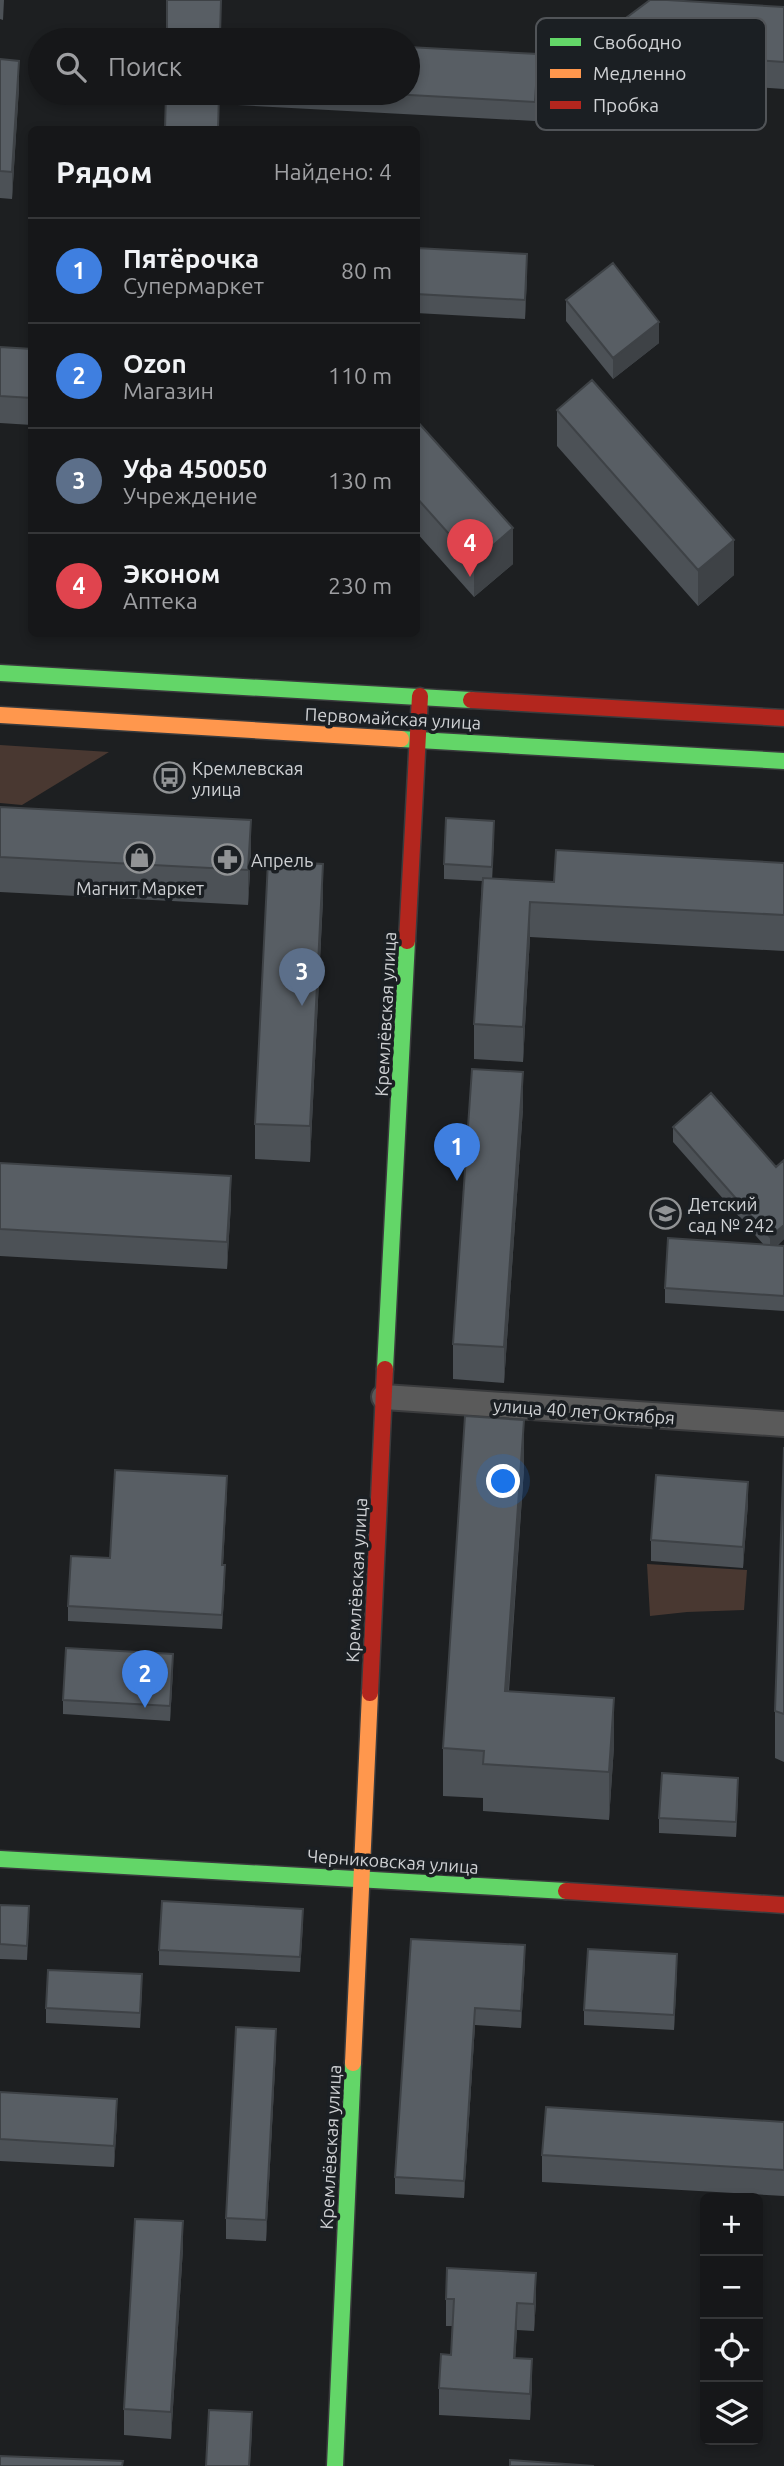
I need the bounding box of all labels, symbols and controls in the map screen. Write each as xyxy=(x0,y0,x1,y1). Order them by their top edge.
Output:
legend xyxy=(536,18,766,130)
search box xyxy=(28,28,420,105)
text: Свободно xyxy=(593,31,682,53)
icon: search xyxy=(52,48,90,86)
text: Поиск xyxy=(108,52,182,81)
text: Медленно xyxy=(593,62,686,84)
text: Пробка xyxy=(593,94,659,116)
text: Рядом xyxy=(56,155,152,189)
text: Найдено: 4 xyxy=(274,159,392,184)
text: Пятёрочка xyxy=(123,244,259,273)
text: 1 xyxy=(73,258,85,283)
text: 80 m xyxy=(341,258,392,283)
text: Супермаркет xyxy=(123,273,264,298)
text: Ozon xyxy=(123,349,187,378)
text: 2 xyxy=(73,363,85,388)
text: 110 m xyxy=(328,363,392,388)
text: Магазин xyxy=(123,378,214,403)
text: Уфа 450050 xyxy=(123,454,267,483)
text: 3 xyxy=(73,468,85,493)
text: 130 m xyxy=(328,468,392,493)
text: Учреждение xyxy=(123,483,258,508)
pin: 4 xyxy=(447,519,493,577)
text: Эконом xyxy=(123,559,220,588)
text: 4 xyxy=(73,573,85,598)
text: 230 m xyxy=(328,573,392,598)
text: Аптека xyxy=(123,588,198,613)
street label: Первомайская улица xyxy=(304,703,482,733)
place label: Кремлевская улица xyxy=(192,758,303,799)
bus stop icon: Кремлевская улица xyxy=(152,761,186,795)
shop icon: Магнит Маркет xyxy=(123,840,157,874)
pharmacy icon: Апрель xyxy=(211,843,245,877)
place label: Апрель xyxy=(251,850,313,870)
place label: Магнит Маркет xyxy=(76,878,204,898)
street label: Кремлёвская улица xyxy=(371,931,399,1097)
pin: 3 xyxy=(279,948,325,1006)
pin: 1 xyxy=(434,1123,480,1181)
place label: Детский сад № 242 xyxy=(688,1194,775,1235)
school or university icon: Детский сад № 242 xyxy=(648,1197,682,1231)
street label: улица 40 лет Октября xyxy=(492,1395,676,1427)
your location xyxy=(486,1464,520,1498)
street label: Кремлёвская улица xyxy=(342,1497,370,1663)
pin: 2 xyxy=(122,1650,168,1708)
street label: Черниковская улица xyxy=(306,1845,480,1877)
street label: Кремлёвская улица xyxy=(316,2064,344,2230)
map controls xyxy=(700,2193,763,2445)
button: + xyxy=(700,2193,763,2256)
button: − xyxy=(700,2256,763,2319)
button: locate xyxy=(700,2319,763,2382)
button: layers xyxy=(700,2382,763,2445)

